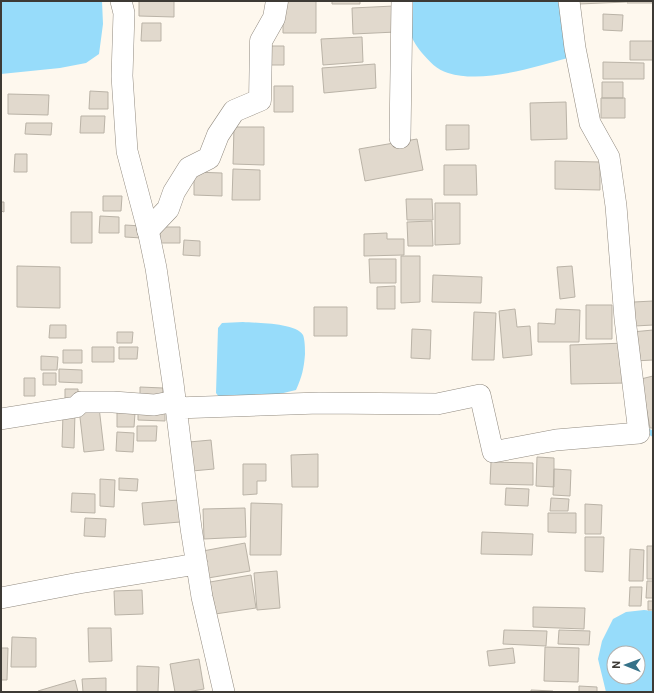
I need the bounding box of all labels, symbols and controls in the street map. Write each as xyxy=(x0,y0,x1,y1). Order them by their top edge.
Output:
north arrow xyxy=(606,645,646,685)
text: N xyxy=(610,661,623,669)

